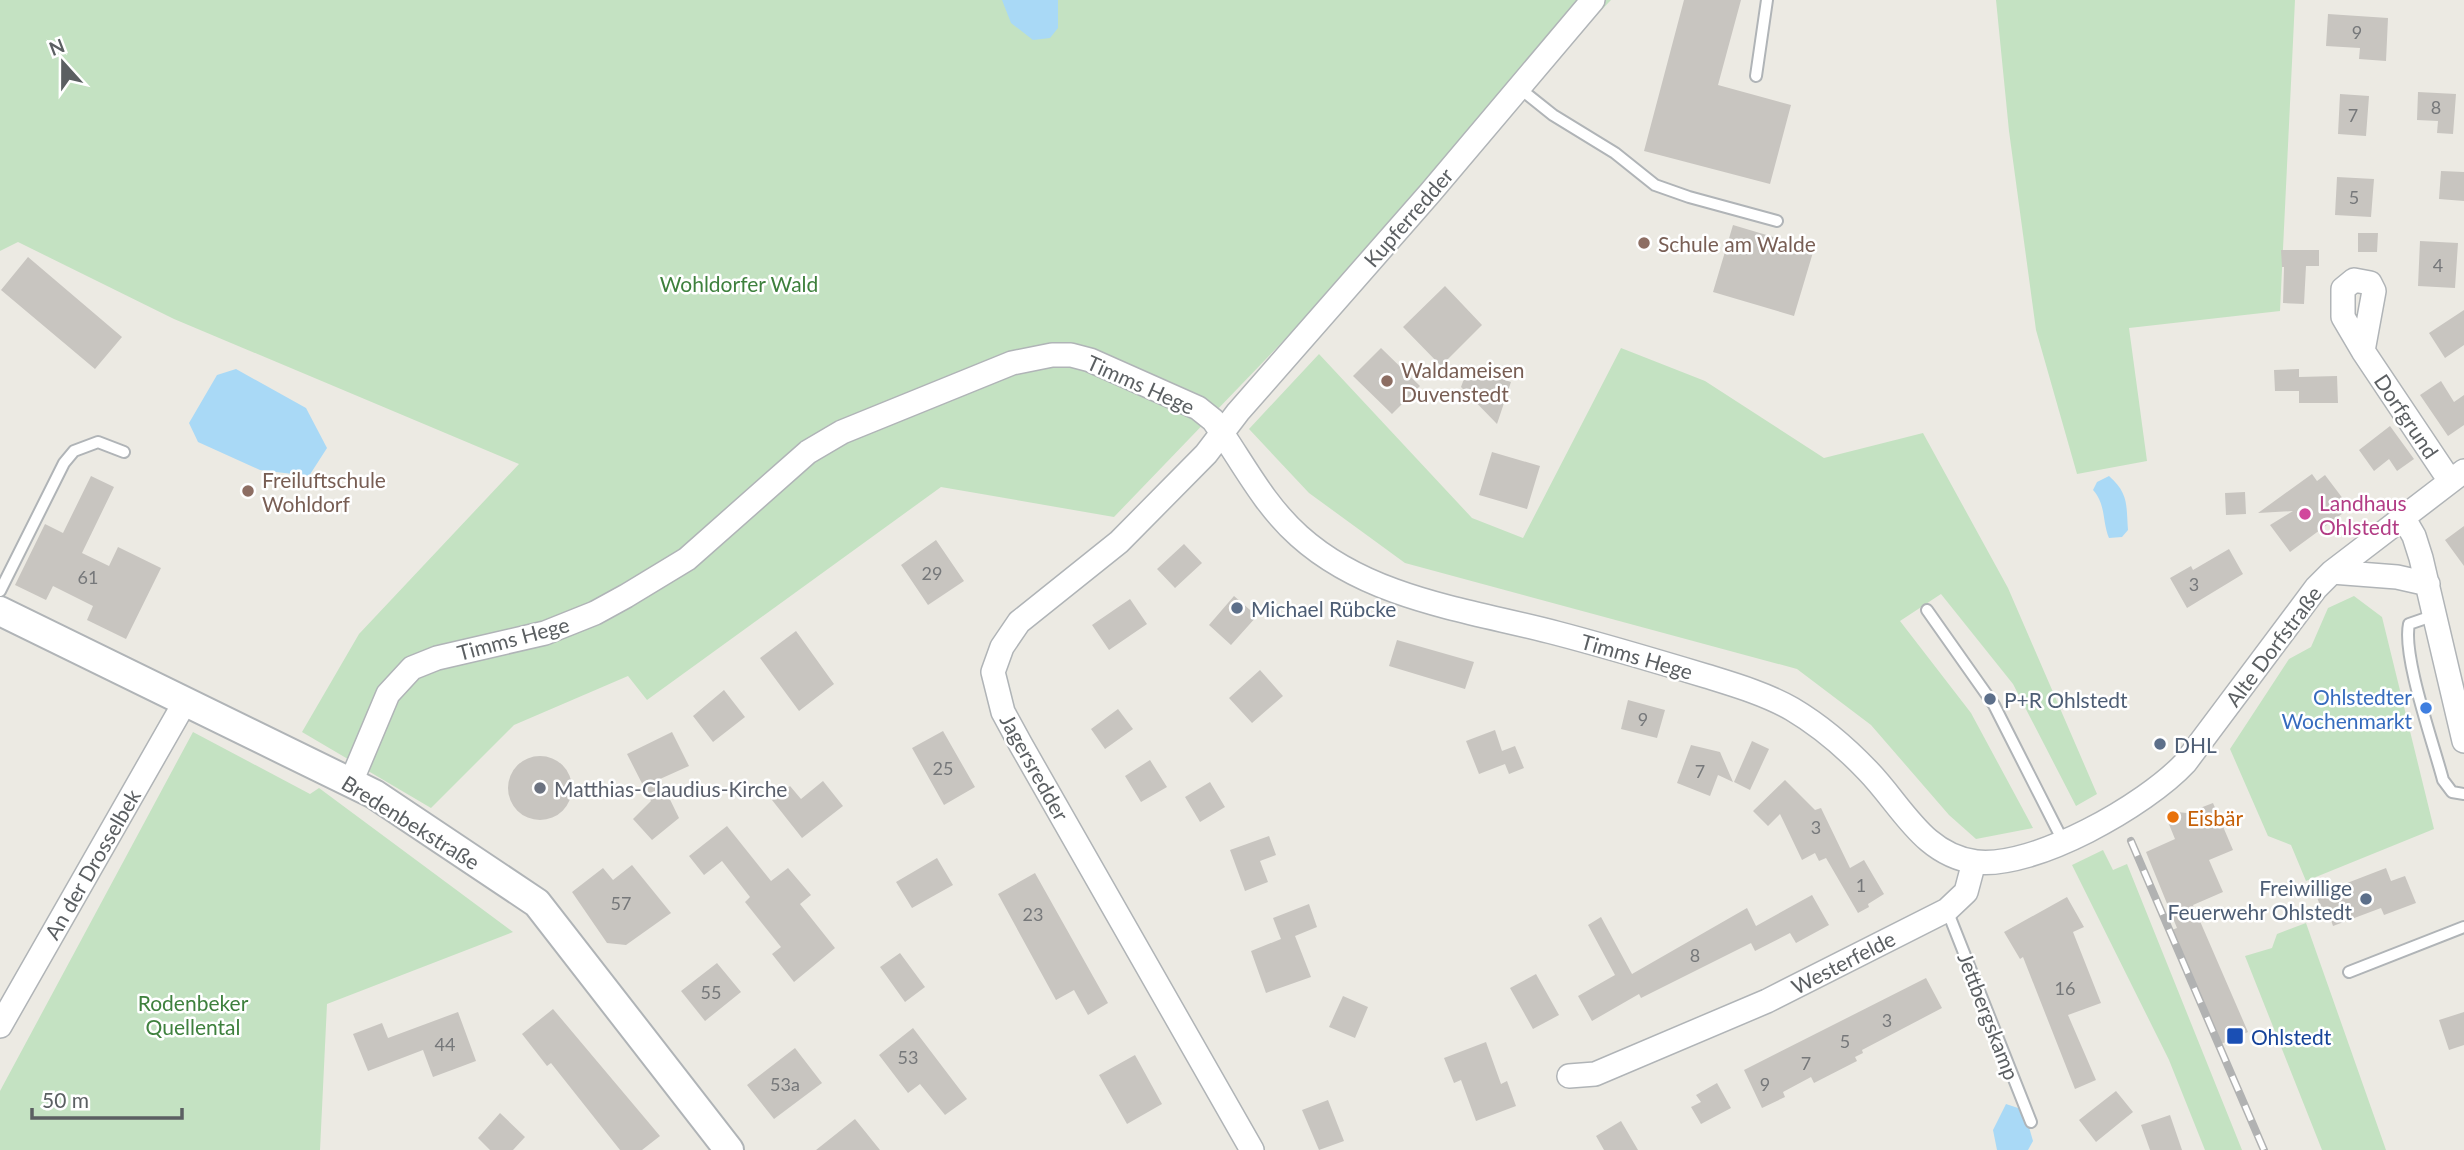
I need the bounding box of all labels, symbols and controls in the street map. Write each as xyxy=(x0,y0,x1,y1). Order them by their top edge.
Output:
house number: 9 xyxy=(2352,21,2362,43)
north arrow xyxy=(28,28,98,98)
text: N xyxy=(46,33,68,60)
house number: 8 xyxy=(2431,96,2441,118)
house number: 7 xyxy=(2348,104,2358,126)
street label: Kupferredder xyxy=(1358,162,1458,272)
house number: 5 xyxy=(2349,186,2359,208)
place label: Schule am Walde xyxy=(1658,231,1816,256)
marker: Schule am Walde xyxy=(1636,235,1652,251)
house number: 4 xyxy=(2433,254,2443,276)
park label: Wohldorfer Wald xyxy=(660,271,818,296)
street label: Timms Hege xyxy=(1083,349,1199,419)
place label: Waldameisen Duvenstedt xyxy=(1401,357,1524,406)
street label: Dorfgrund xyxy=(2370,369,2444,463)
marker: Waldameisen Duvenstedt xyxy=(1379,373,1395,389)
place label: Freiluftschule Wohldorf xyxy=(262,467,386,516)
marker: Freiluftschule Wohldorf xyxy=(240,483,256,499)
place label: Landhaus Ohlstedt xyxy=(2319,490,2407,539)
marker: Landhaus Ohlstedt xyxy=(2297,506,2313,522)
house number: 29 xyxy=(922,562,942,584)
house number: 61 xyxy=(78,566,98,588)
house number: 3 xyxy=(2189,573,2199,595)
street label: Alte Dorfstraße xyxy=(2220,581,2326,711)
place label: Michael Rübcke xyxy=(1251,596,1396,621)
marker: Michael Rübcke xyxy=(1229,600,1245,616)
street label: Timms Hege xyxy=(454,611,572,665)
street label: Timms Hege xyxy=(1578,628,1696,684)
place label: Ohlstedter Wochenmarkt xyxy=(2281,684,2412,733)
place label: P+R Ohlstedt xyxy=(2004,687,2128,712)
marker: P+R Ohlstedt xyxy=(1982,691,1998,707)
marker: Ohlstedter Wochenmarkt xyxy=(2418,700,2434,716)
house number: 9 xyxy=(1638,708,1648,730)
street label: Jagersredder xyxy=(995,709,1075,825)
place label: DHL xyxy=(2174,732,2217,757)
marker: DHL xyxy=(2152,736,2168,752)
house number: 25 xyxy=(933,757,953,779)
house number: 7 xyxy=(1695,760,1705,782)
street label: Bredenbekstraße xyxy=(338,770,484,874)
place label: Matthias-Claudius-Kirche xyxy=(554,776,787,801)
marker: Matthias-Claudius-Kirche xyxy=(532,780,548,796)
street label: An der Drosselbek xyxy=(39,784,145,944)
place label: Eisbär xyxy=(2187,805,2243,830)
marker: Eisbär xyxy=(2165,809,2181,825)
house number: 3 xyxy=(1811,816,1821,838)
house number: 1 xyxy=(1856,874,1866,896)
place label: Freiwillige Feuerwehr Ohlstedt xyxy=(2168,875,2352,924)
marker: Freiwillige Feuerwehr Ohlstedt xyxy=(2358,891,2374,907)
house number: 57 xyxy=(611,892,631,914)
house number: 23 xyxy=(1023,903,1043,925)
street label: Westerfelde xyxy=(1787,925,1899,999)
house number: 8 xyxy=(1690,944,1700,966)
street label: Jettbergskamp xyxy=(1953,949,2025,1083)
house number: 16 xyxy=(2055,977,2075,999)
house number: 55 xyxy=(701,981,721,1003)
park label: Rodenbeker Quellental xyxy=(138,990,249,1039)
house number: 3 xyxy=(1882,1009,1892,1031)
place label: Ohlstedt xyxy=(2251,1024,2332,1049)
marker: Ohlstedt xyxy=(2225,1026,2245,1046)
house number: 5 xyxy=(1840,1030,1850,1052)
house number: 44 xyxy=(435,1033,455,1055)
house number: 53 xyxy=(898,1046,918,1068)
house number: 7 xyxy=(1801,1052,1811,1074)
house number: 53a xyxy=(770,1073,800,1095)
house number: 9 xyxy=(1760,1073,1770,1095)
scale bar xyxy=(32,1076,182,1120)
text: 50 m xyxy=(42,1087,89,1112)

